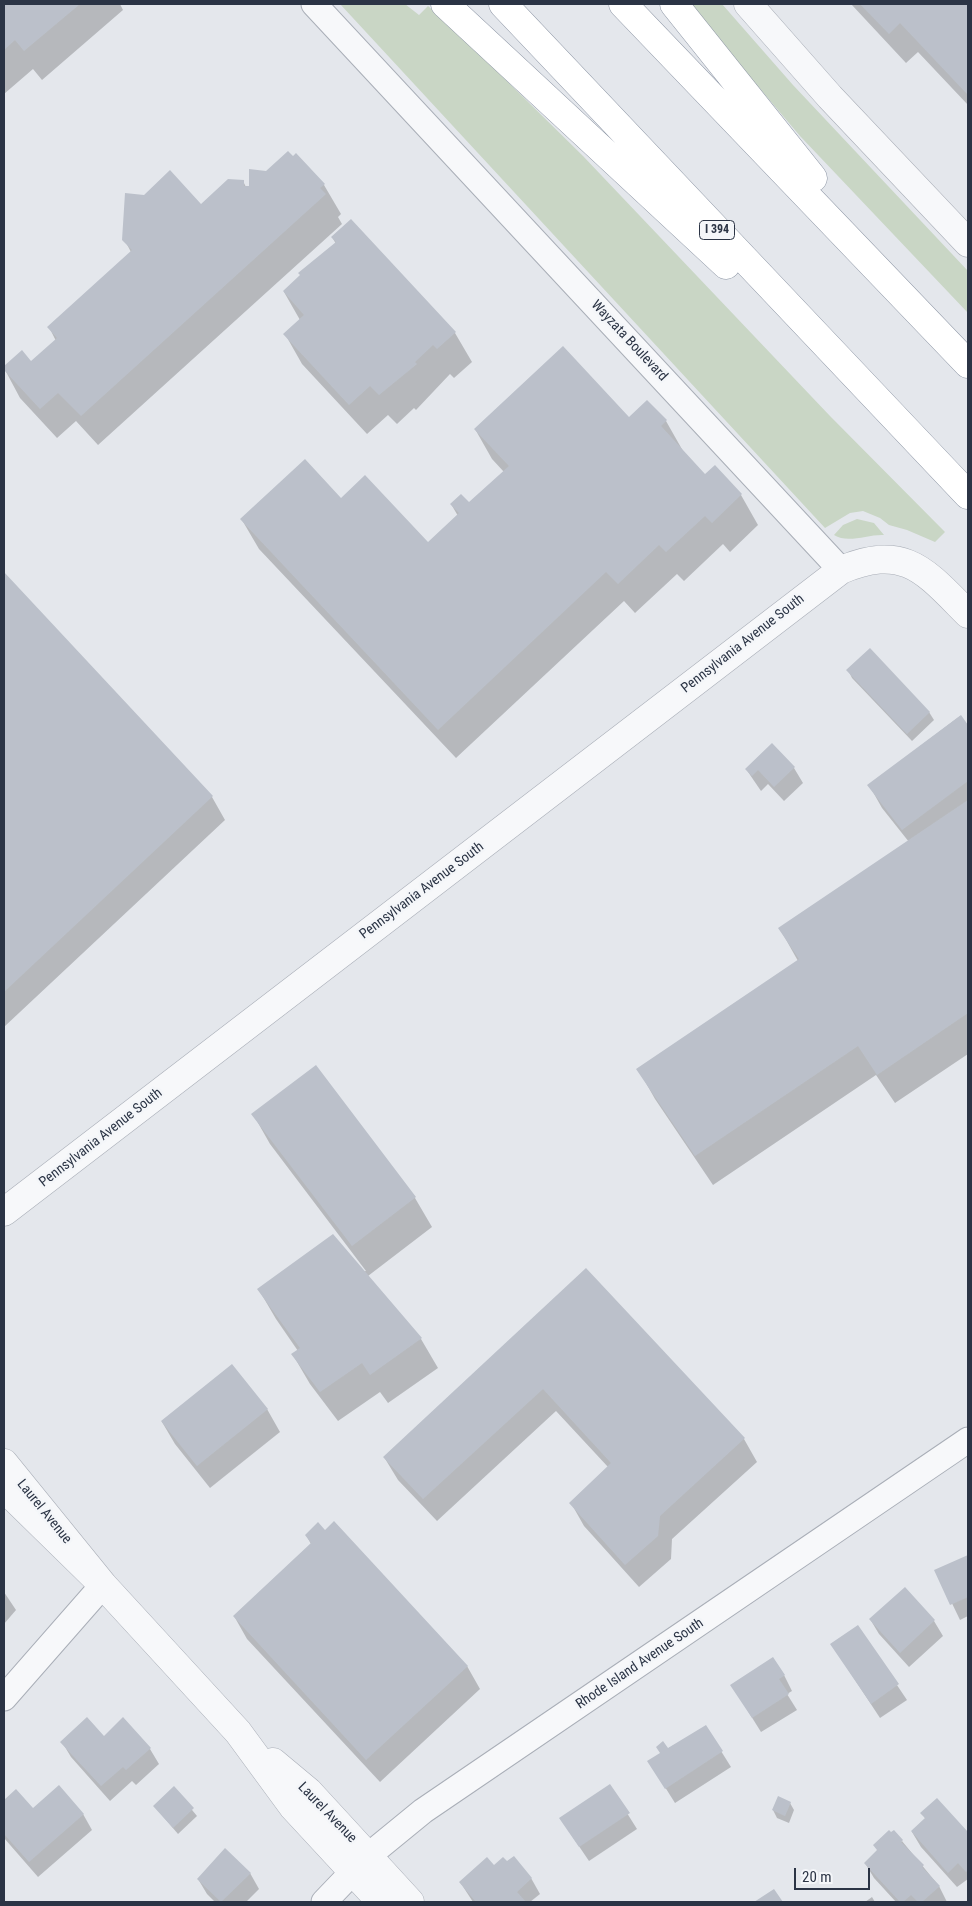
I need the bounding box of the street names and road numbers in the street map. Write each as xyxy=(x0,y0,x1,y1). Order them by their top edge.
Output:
road number: I 394 xyxy=(700,220,734,240)
street label: Wayzata Boulevard xyxy=(587,297,671,385)
street label: Pennsylvania Avenue South xyxy=(678,591,808,697)
street label: Pennsylvania Avenue South xyxy=(357,839,487,943)
street label: Pennsylvania Avenue South xyxy=(36,1085,166,1191)
street label: Laurel Avenue xyxy=(13,1477,75,1547)
street label: Rhode Island Avenue South xyxy=(573,1615,707,1713)
street label: Laurel Avenue xyxy=(294,1779,360,1847)

